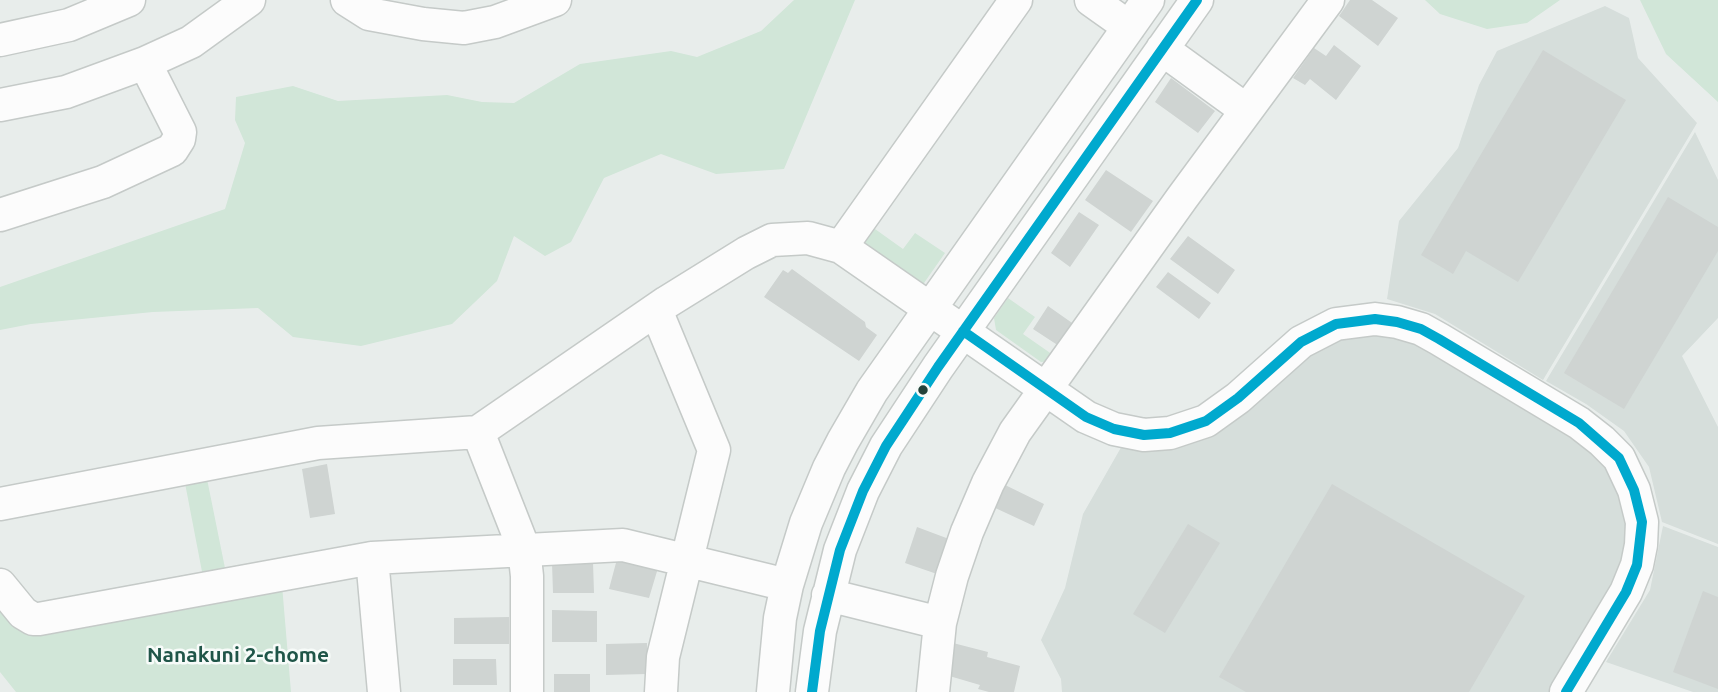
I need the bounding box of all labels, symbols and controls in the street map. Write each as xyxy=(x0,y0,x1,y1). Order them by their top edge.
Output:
unlabelled marker xyxy=(916,383,930,397)
district label: Nanakuni 2-chome xyxy=(147,642,329,668)

